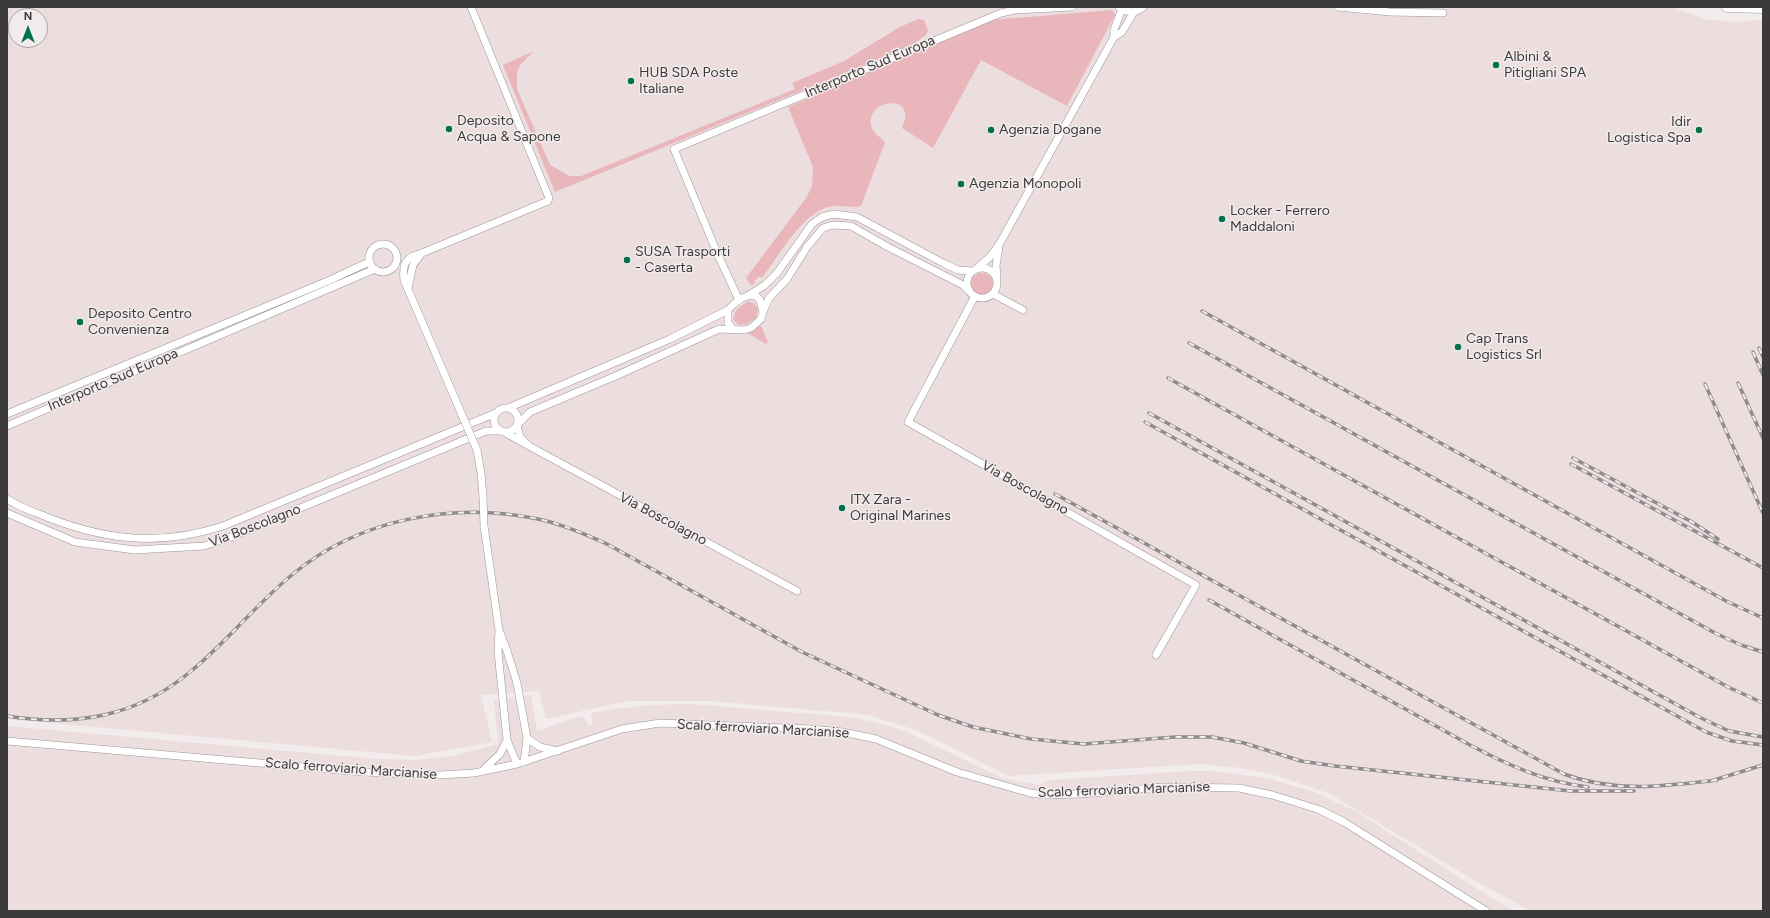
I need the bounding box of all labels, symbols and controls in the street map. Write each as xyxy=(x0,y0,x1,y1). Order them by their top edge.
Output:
north arrow xyxy=(8,8,48,48)
text: N xyxy=(24,10,32,23)
street label: Interporto Sud Europa xyxy=(802,32,938,102)
place label: Albini & Pitigliani SPA xyxy=(1504,49,1586,82)
marker: Albini & Pitigliani SPA xyxy=(1491,60,1501,70)
place label: HUB SDA Poste Italiane xyxy=(639,65,738,98)
marker: HUB SDA Poste Italiane xyxy=(626,76,636,86)
place label: Deposito Acqua & Sapone xyxy=(457,113,561,146)
place label: Idir Logistica Spa xyxy=(1607,114,1691,146)
place label: Agenzia Dogane xyxy=(999,122,1101,138)
marker: Deposito Acqua & Sapone xyxy=(444,124,454,134)
marker: Agenzia Dogane xyxy=(986,125,996,135)
marker: Idir Logistica Spa xyxy=(1694,125,1704,135)
place label: Agenzia Monopoli xyxy=(969,176,1081,192)
marker: Agenzia Monopoli xyxy=(956,179,966,189)
place label: Locker - Ferrero Maddaloni xyxy=(1230,203,1330,236)
marker: Locker - Ferrero Maddaloni xyxy=(1217,214,1227,224)
place label: SUSA Trasporti - Caserta xyxy=(635,244,730,276)
marker: SUSA Trasporti - Caserta xyxy=(622,255,632,265)
place label: Deposito Centro Convenienza xyxy=(88,306,192,338)
marker: Deposito Centro Convenienza xyxy=(75,317,85,327)
place label: Cap Trans Logistics Srl xyxy=(1466,331,1542,364)
marker: Cap Trans Logistics Srl xyxy=(1453,342,1463,352)
street label: Interporto Sud Europa xyxy=(45,345,181,415)
street label: Via Boscolagno xyxy=(979,457,1071,519)
street label: Via Boscolagno xyxy=(616,489,710,549)
place label: ITX Zara - Original Marines xyxy=(850,492,951,524)
street label: Via Boscolagno xyxy=(207,501,303,551)
marker: ITX Zara - Original Marines xyxy=(837,503,847,513)
street label: Scalo ferroviario Marcianise xyxy=(677,716,849,742)
street label: Scalo ferroviario Marcianise xyxy=(264,755,438,783)
street label: Scalo ferroviario Marcianise xyxy=(1038,779,1210,801)

